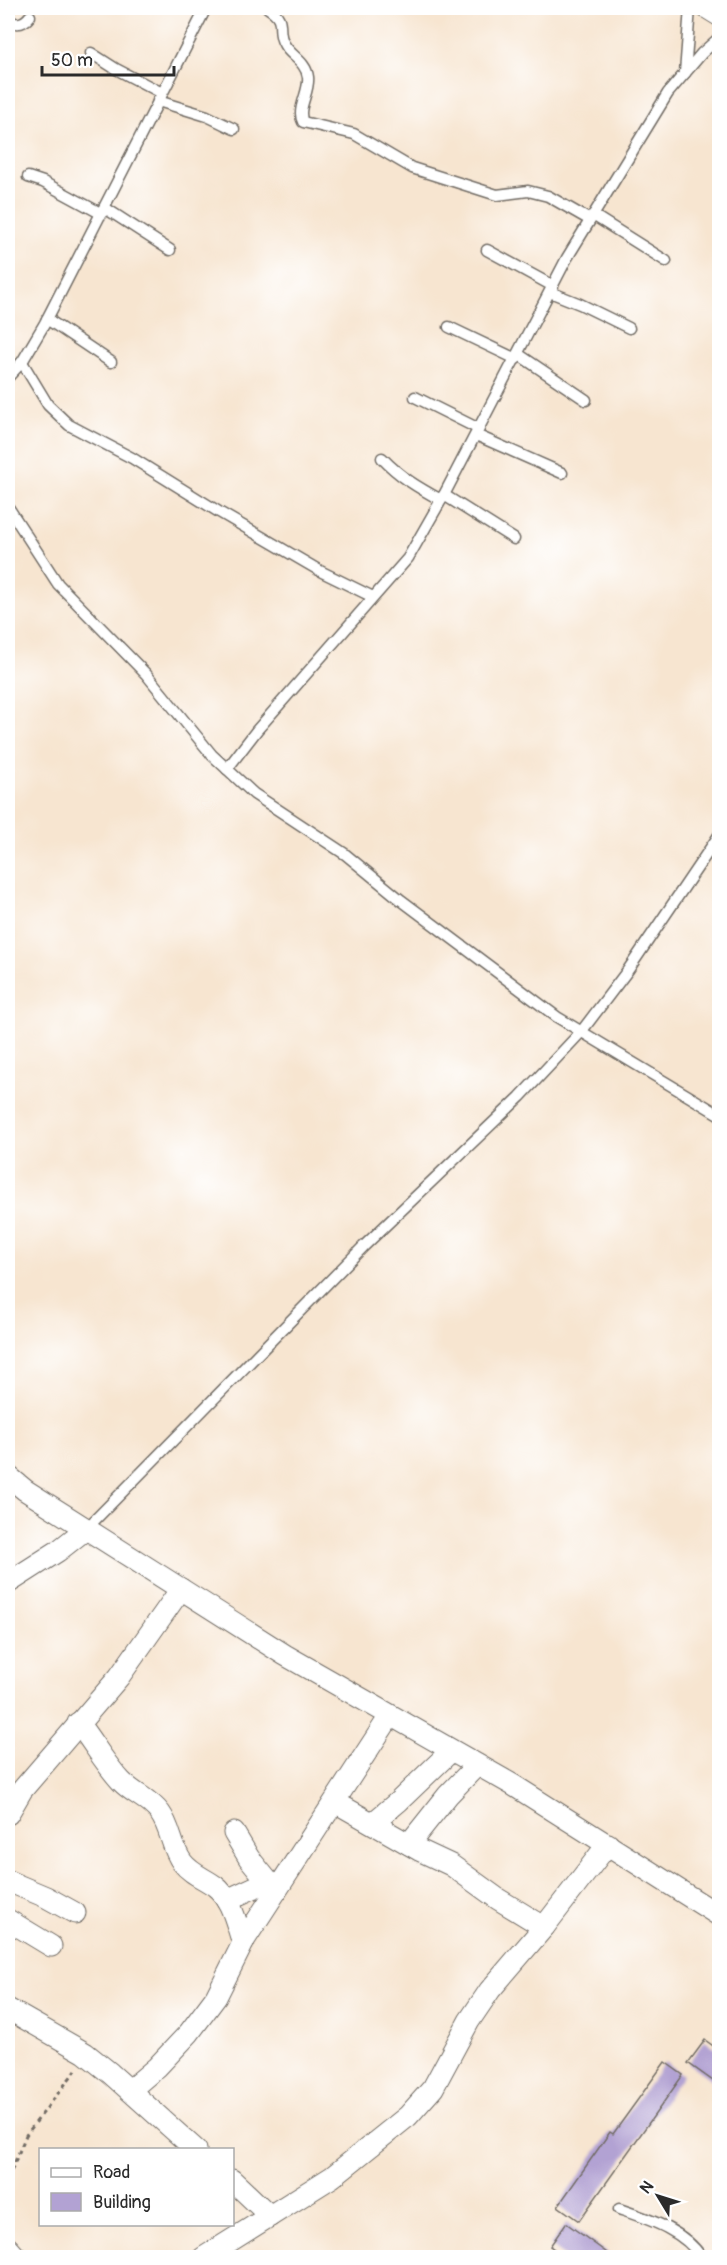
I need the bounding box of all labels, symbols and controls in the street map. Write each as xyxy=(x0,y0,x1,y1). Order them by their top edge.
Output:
scale bar xyxy=(42,39,174,77)
text: 50 m xyxy=(51,49,93,72)
legend xyxy=(39,2148,234,2226)
text: Road xyxy=(93,2161,130,2184)
north arrow xyxy=(628,2166,688,2226)
text: N xyxy=(636,2177,658,2198)
text: Building xyxy=(93,2191,151,2214)

